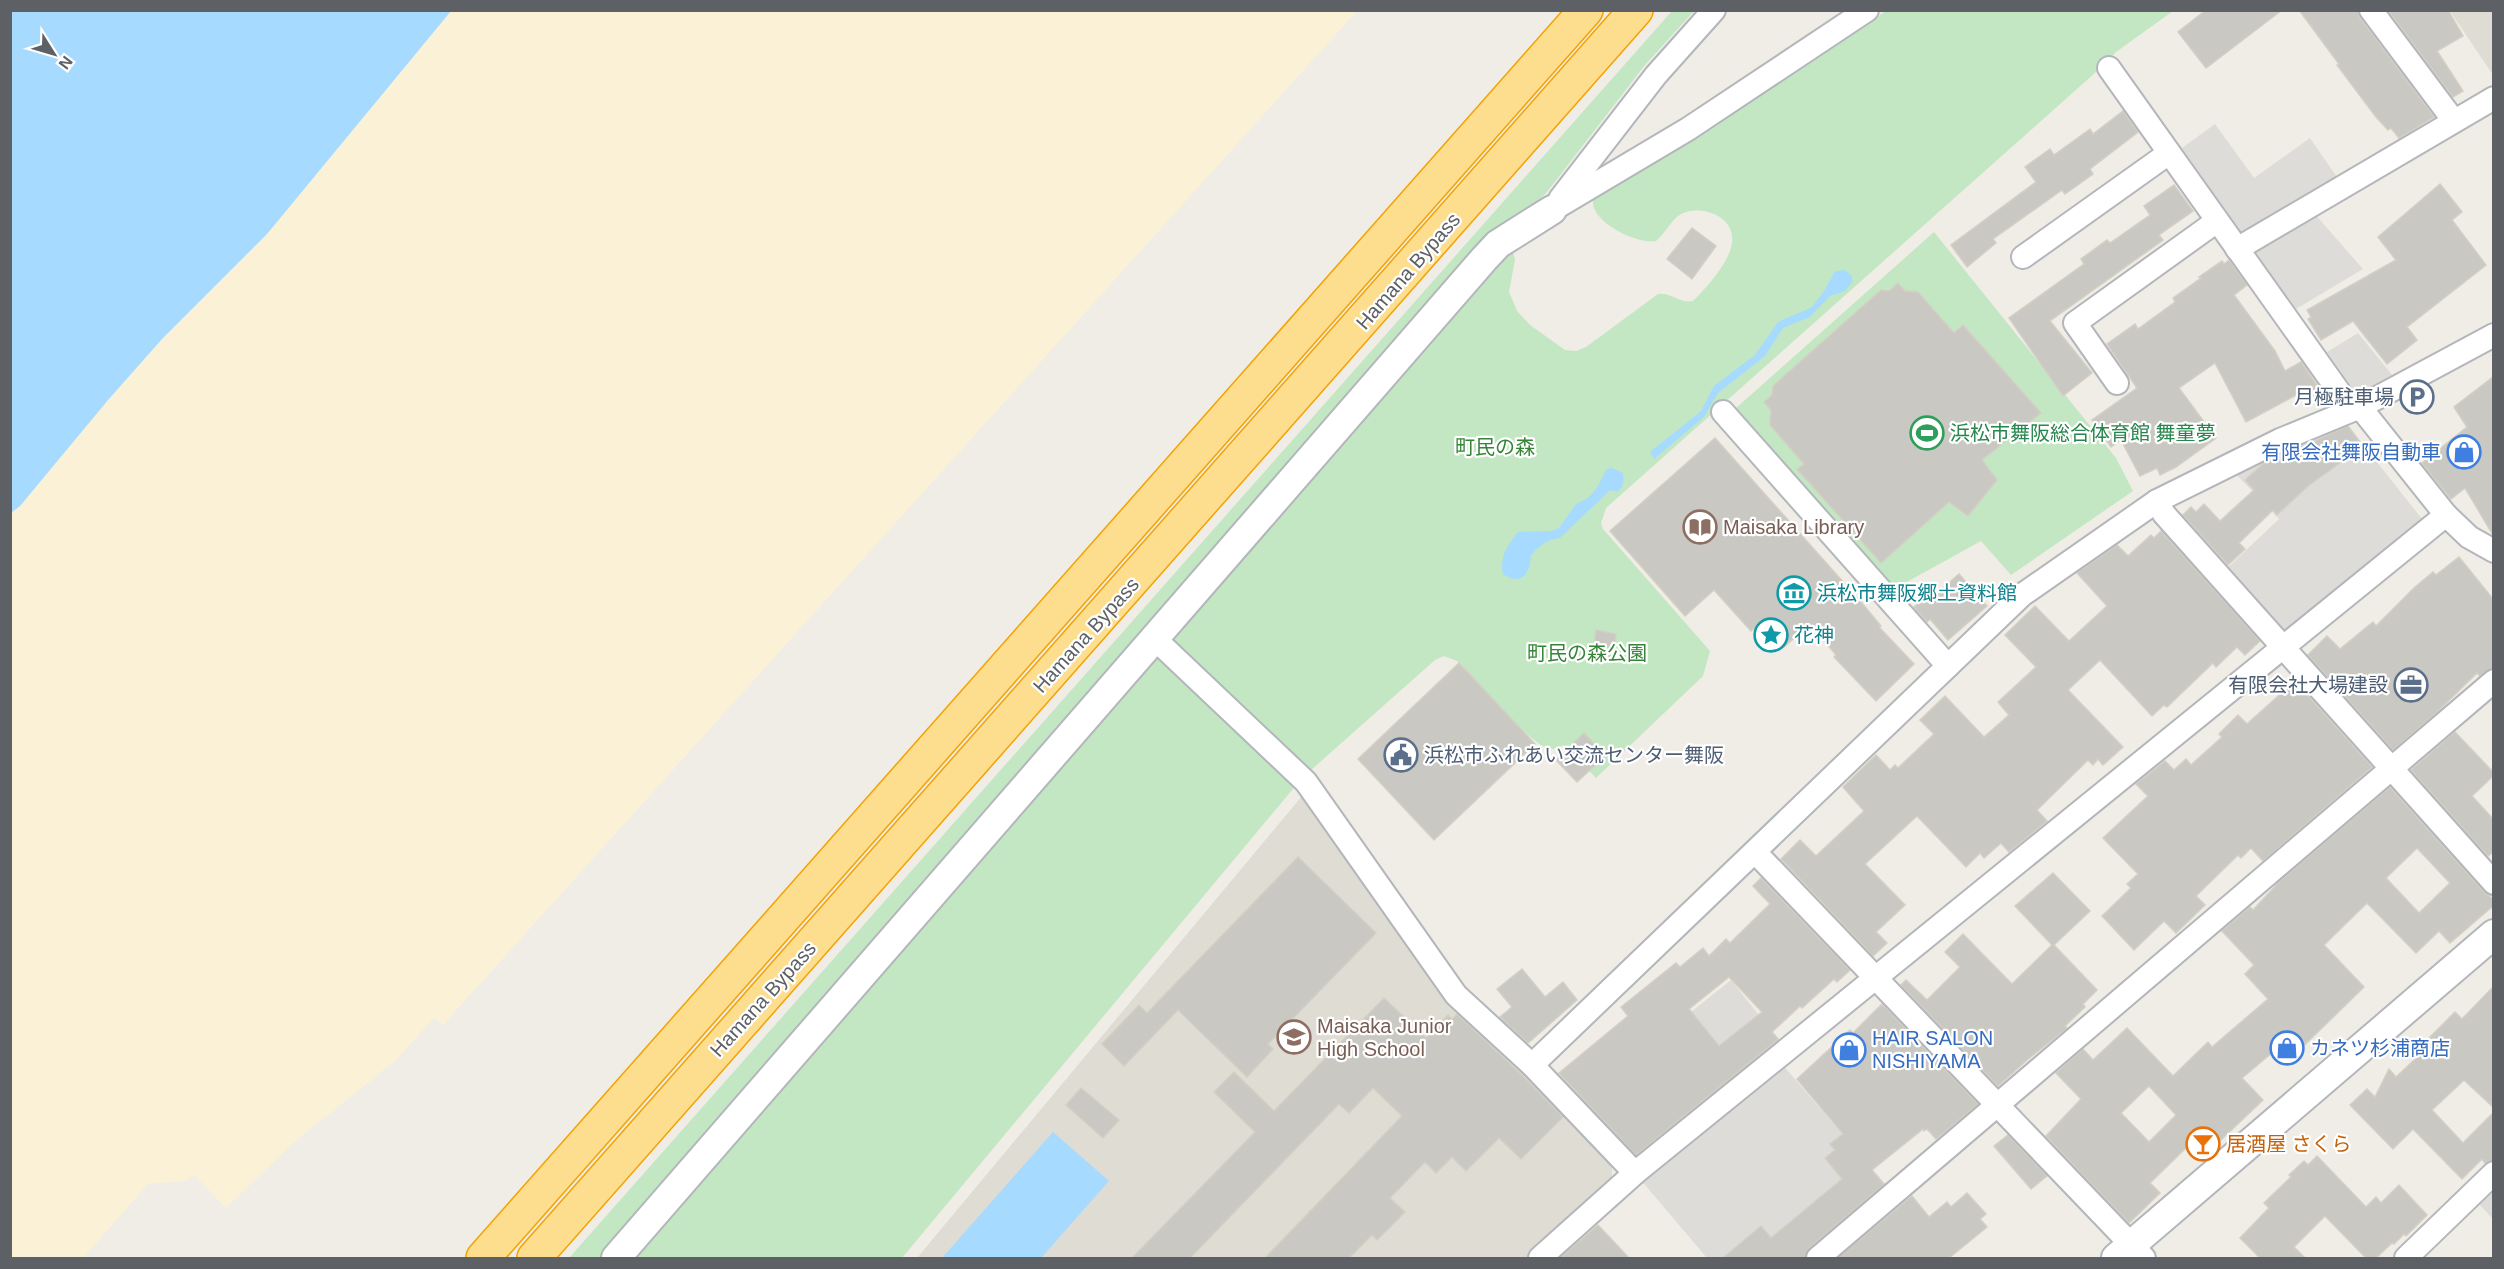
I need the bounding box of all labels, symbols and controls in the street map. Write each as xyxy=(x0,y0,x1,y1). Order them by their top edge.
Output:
north arrow xyxy=(24,24,84,84)
text: N xyxy=(55,53,76,72)
street label: Hamana Bypass xyxy=(1352,208,1464,334)
parking icon: 月極駐車場 xyxy=(2399,379,2435,415)
place label: 月極駐車場 xyxy=(2294,386,2394,408)
sports icon: 浜松市舞阪総合体育館 舞童夢 xyxy=(1909,415,1945,451)
place label: 浜松市舞阪総合体育館 舞童夢 xyxy=(1950,422,2216,444)
shop icon: 有限会社舞阪自動車 xyxy=(2446,434,2482,470)
park label: 町民の森 xyxy=(1455,436,1535,458)
place label: 有限会社舞阪自動車 xyxy=(2261,441,2441,463)
library icon: Maisaka Library xyxy=(1682,509,1718,545)
place label: Maisaka Library xyxy=(1723,516,1864,538)
street label: Hamana Bypass xyxy=(1029,573,1143,697)
museum icon: 浜松市舞阪郷土資料館 xyxy=(1776,575,1812,611)
place label: 浜松市舞阪郷土資料館 xyxy=(1817,582,2017,604)
place icon: 花神 xyxy=(1753,617,1789,653)
place label: 花神 xyxy=(1794,624,1834,646)
park label: 町民の森公園 xyxy=(1527,642,1647,664)
office icon: 有限会社大場建設 xyxy=(2393,667,2429,703)
place label: 有限会社大場建設 xyxy=(2228,674,2388,696)
public building icon: 浜松市ふれあい交流センター舞阪 xyxy=(1383,737,1419,773)
place label: 浜松市ふれあい交流センター舞阪 xyxy=(1424,744,1724,766)
street label: Hamana Bypass xyxy=(706,937,820,1061)
place label: Maisaka Junior High School xyxy=(1317,1015,1452,1060)
school or university icon: Maisaka Junior High School xyxy=(1276,1019,1312,1055)
place label: HAIR SALON NISHIYAMA xyxy=(1872,1027,1993,1072)
shop icon: カネツ杉浦商店 xyxy=(2269,1030,2305,1066)
shop icon: HAIR SALON NISHIYAMA xyxy=(1831,1032,1867,1068)
place label: カネツ杉浦商店 xyxy=(2310,1037,2450,1059)
bar icon: 居酒屋 さくら xyxy=(2185,1126,2221,1162)
place label: 居酒屋 さくら xyxy=(2226,1133,2352,1155)

